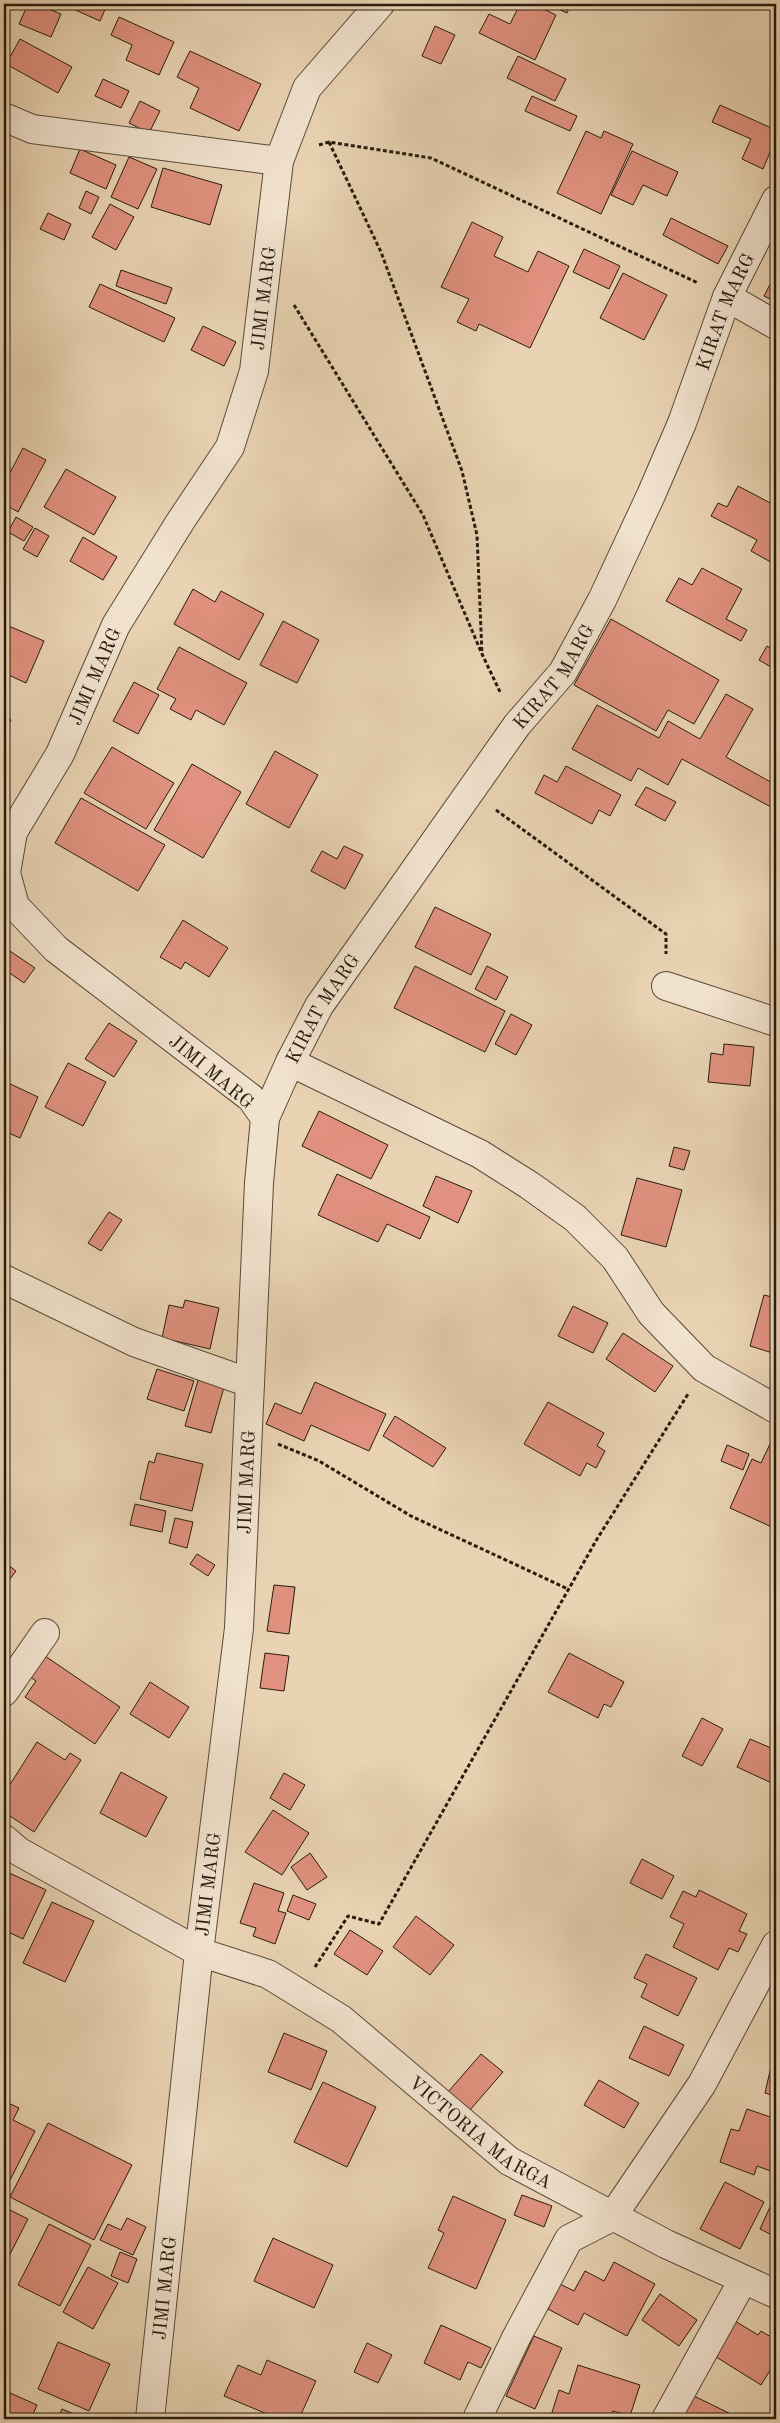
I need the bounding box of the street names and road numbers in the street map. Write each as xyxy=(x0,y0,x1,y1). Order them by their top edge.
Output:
street label: JIMI MARG xyxy=(250,245,281,351)
street label: KIRAT MARG xyxy=(695,250,760,373)
street label: KIRAT MARG xyxy=(511,622,599,734)
street label: JIMI MARG xyxy=(67,625,126,729)
street label: KIRAT MARG xyxy=(284,951,365,1067)
street label: JIMI MARG xyxy=(164,1032,257,1114)
street label: JIMI MARG xyxy=(236,1429,260,1535)
street label: JIMI MARG xyxy=(194,1831,226,1937)
street label: VICTORIA MARGA xyxy=(404,2074,555,2194)
street label: JIMI MARG xyxy=(151,2235,181,2341)

